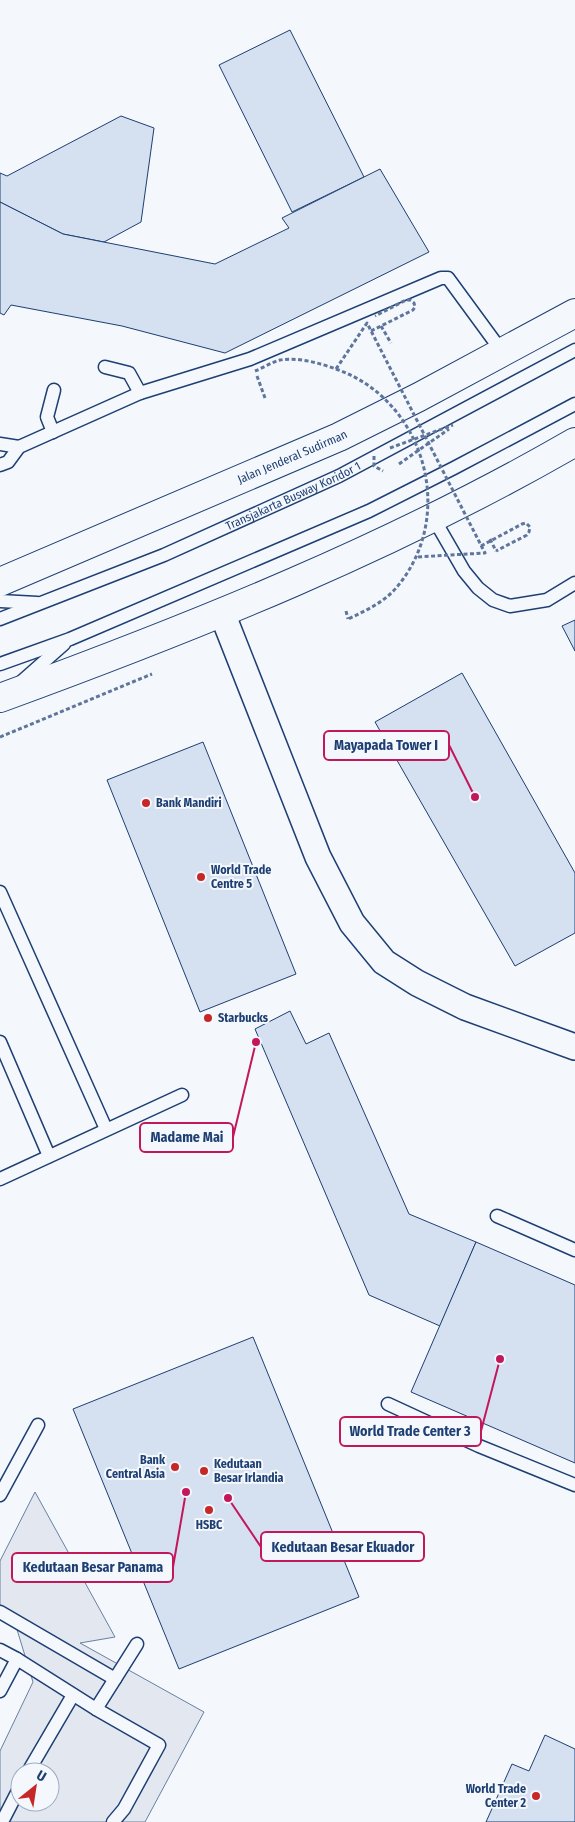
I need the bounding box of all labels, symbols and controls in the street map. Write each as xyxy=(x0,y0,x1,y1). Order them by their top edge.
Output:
street label: Jalan Jenderal Sudirman xyxy=(235,427,350,487)
street label: Transjakarta Busway Koridor 1 xyxy=(223,459,363,533)
callout: Mayapada Tower I xyxy=(324,731,449,760)
text: Mayapada Tower I xyxy=(334,737,438,754)
place label: Bank Mandiri xyxy=(156,796,222,810)
marker: Bank Mandiri xyxy=(140,797,152,809)
place label: World Trade Centre 5 xyxy=(211,863,271,891)
marker: World Trade Centre 5 xyxy=(195,871,207,883)
place label: Starbucks xyxy=(218,1011,269,1025)
marker: Starbucks xyxy=(202,1012,214,1024)
callout: Madame Mai xyxy=(140,1123,233,1152)
text: Madame Mai xyxy=(151,1129,224,1146)
callout: World Trade Center 3 xyxy=(340,1417,481,1446)
text: World Trade Center 3 xyxy=(349,1423,471,1440)
place label: Bank Central Asia xyxy=(106,1453,166,1481)
place label: Kedutaan Besar Irlandia xyxy=(214,1457,284,1485)
marker: Bank Central Asia xyxy=(169,1461,181,1473)
marker: Kedutaan Besar Irlandia xyxy=(198,1465,210,1477)
marker: HSBC xyxy=(203,1504,215,1516)
place label: HSBC xyxy=(196,1518,223,1532)
callout: Kedutaan Besar Ekuador xyxy=(261,1532,424,1561)
text: Kedutaan Besar Ekuador xyxy=(272,1539,415,1556)
callout: Kedutaan Besar Panama xyxy=(12,1553,173,1582)
text: Kedutaan Besar Panama xyxy=(23,1559,163,1576)
north arrow xyxy=(10,1762,60,1812)
text: U xyxy=(33,1767,49,1786)
place label: World Trade Center 2 xyxy=(466,1782,526,1810)
marker: World Trade Center 2 xyxy=(530,1790,542,1802)

